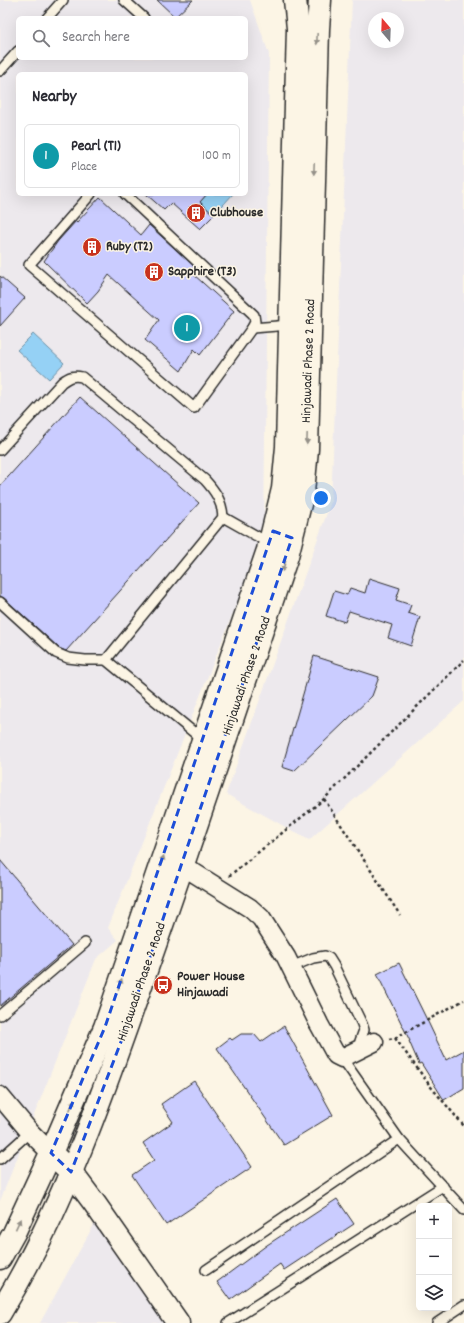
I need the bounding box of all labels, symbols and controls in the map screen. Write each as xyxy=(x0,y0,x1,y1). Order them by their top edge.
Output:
north arrow xyxy=(368,12,404,48)
search box xyxy=(16,16,248,60)
icon: search xyxy=(30,27,52,49)
text: Search here xyxy=(62,27,130,49)
one-way arrow xyxy=(314,33,321,45)
text: Nearby xyxy=(32,86,76,110)
text: Pearl (T1) xyxy=(71,136,121,158)
text: 1 xyxy=(45,147,47,166)
text: 100 m xyxy=(202,147,231,166)
text: Place xyxy=(71,158,97,177)
one-way arrow xyxy=(311,163,317,176)
building icon: Clubhouse xyxy=(185,202,207,224)
place label: Clubhouse xyxy=(210,203,263,223)
building icon: Ruby (T2) xyxy=(81,236,103,258)
place label: Ruby (T2) xyxy=(106,237,153,257)
building icon: Sapphire (T3) xyxy=(143,261,165,283)
place label: Sapphire (T3) xyxy=(168,262,236,282)
street label: Hinjawadi Phase 2 Road xyxy=(297,298,321,424)
pin: 1 xyxy=(174,313,200,343)
one-way arrow xyxy=(304,433,310,446)
your location xyxy=(311,488,331,508)
one-way arrow xyxy=(281,561,287,573)
street label: Hinjawadi Phase 2 Road xyxy=(217,614,277,738)
one-way arrow xyxy=(159,855,165,867)
street label: Hinjawadi Phase 2 Road xyxy=(112,920,172,1044)
place label: Power House Hinjawadi xyxy=(177,967,245,1003)
bus stop icon: Power House Hinjawadi xyxy=(152,974,174,996)
one-way arrow xyxy=(117,978,123,990)
one-way arrow xyxy=(68,1099,75,1111)
map controls xyxy=(416,1203,452,1311)
button: + xyxy=(416,1203,452,1239)
one-way arrow xyxy=(15,1218,21,1229)
button: − xyxy=(416,1239,452,1275)
button: layers xyxy=(416,1275,452,1311)

